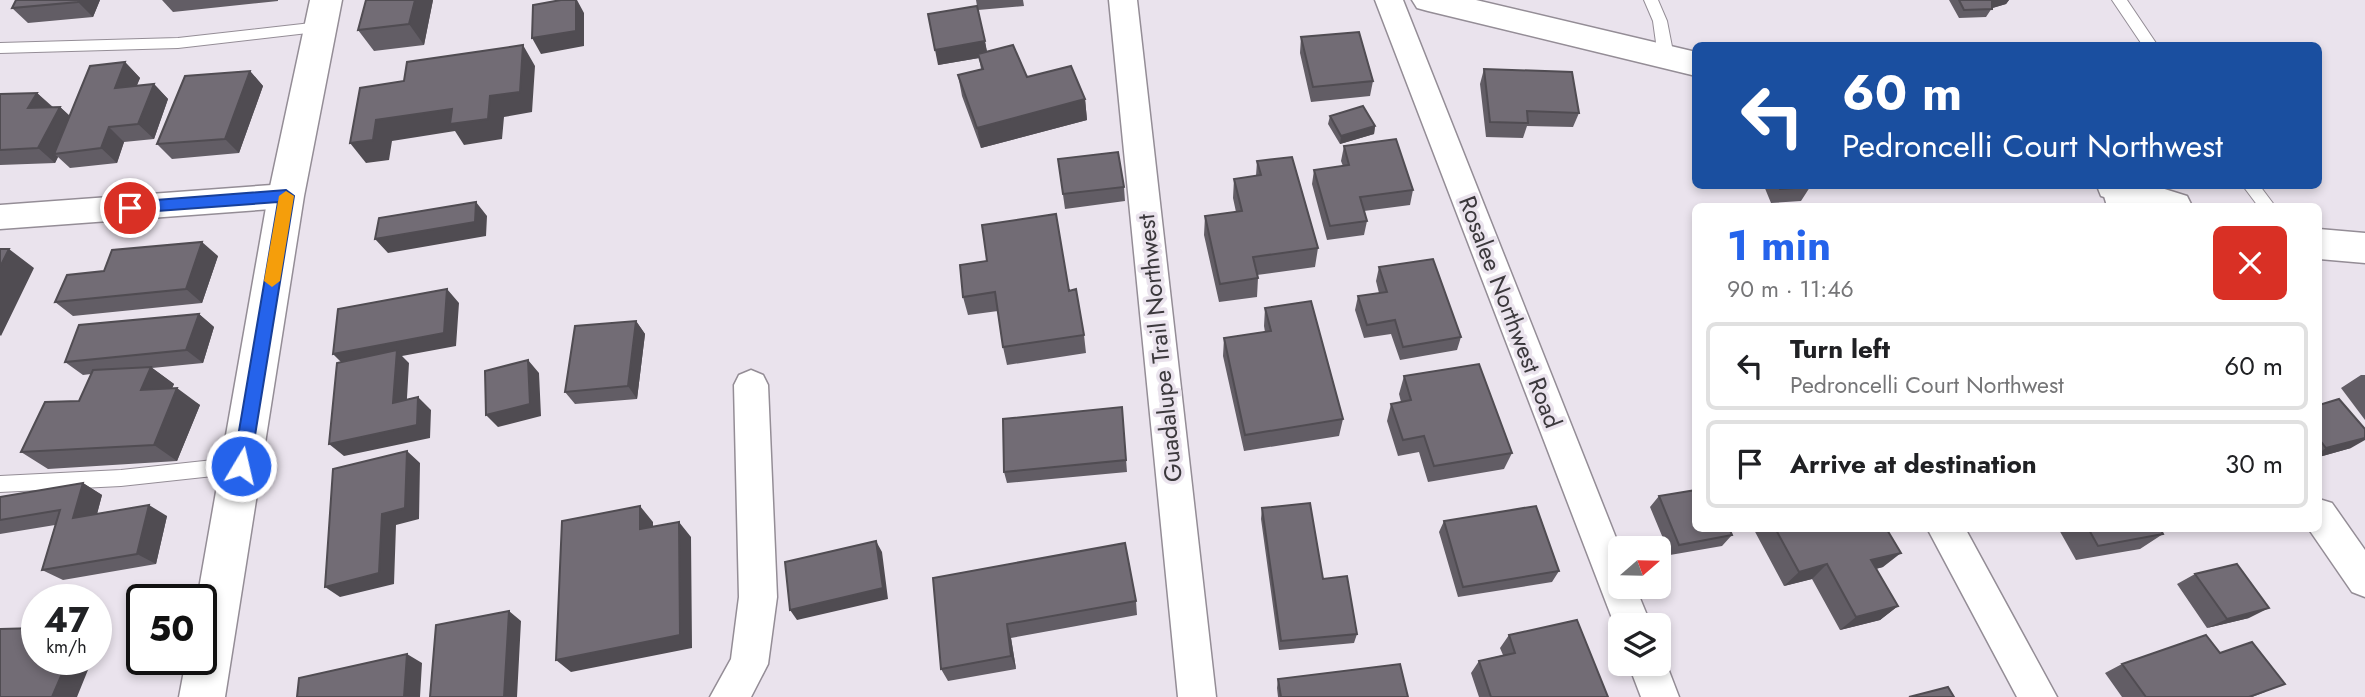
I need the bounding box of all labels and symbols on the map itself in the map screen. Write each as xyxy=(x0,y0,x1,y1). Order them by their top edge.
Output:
pin xyxy=(100,178,160,238)
street label: Rosalee Northwest Road xyxy=(1450,191,1571,433)
street label: Guadalupe Trail Northwest xyxy=(1128,212,1191,484)
position arrow xyxy=(204,429,278,503)
north arrow xyxy=(1608,536,1671,598)
speed limit sign: 50 xyxy=(126,584,217,675)

